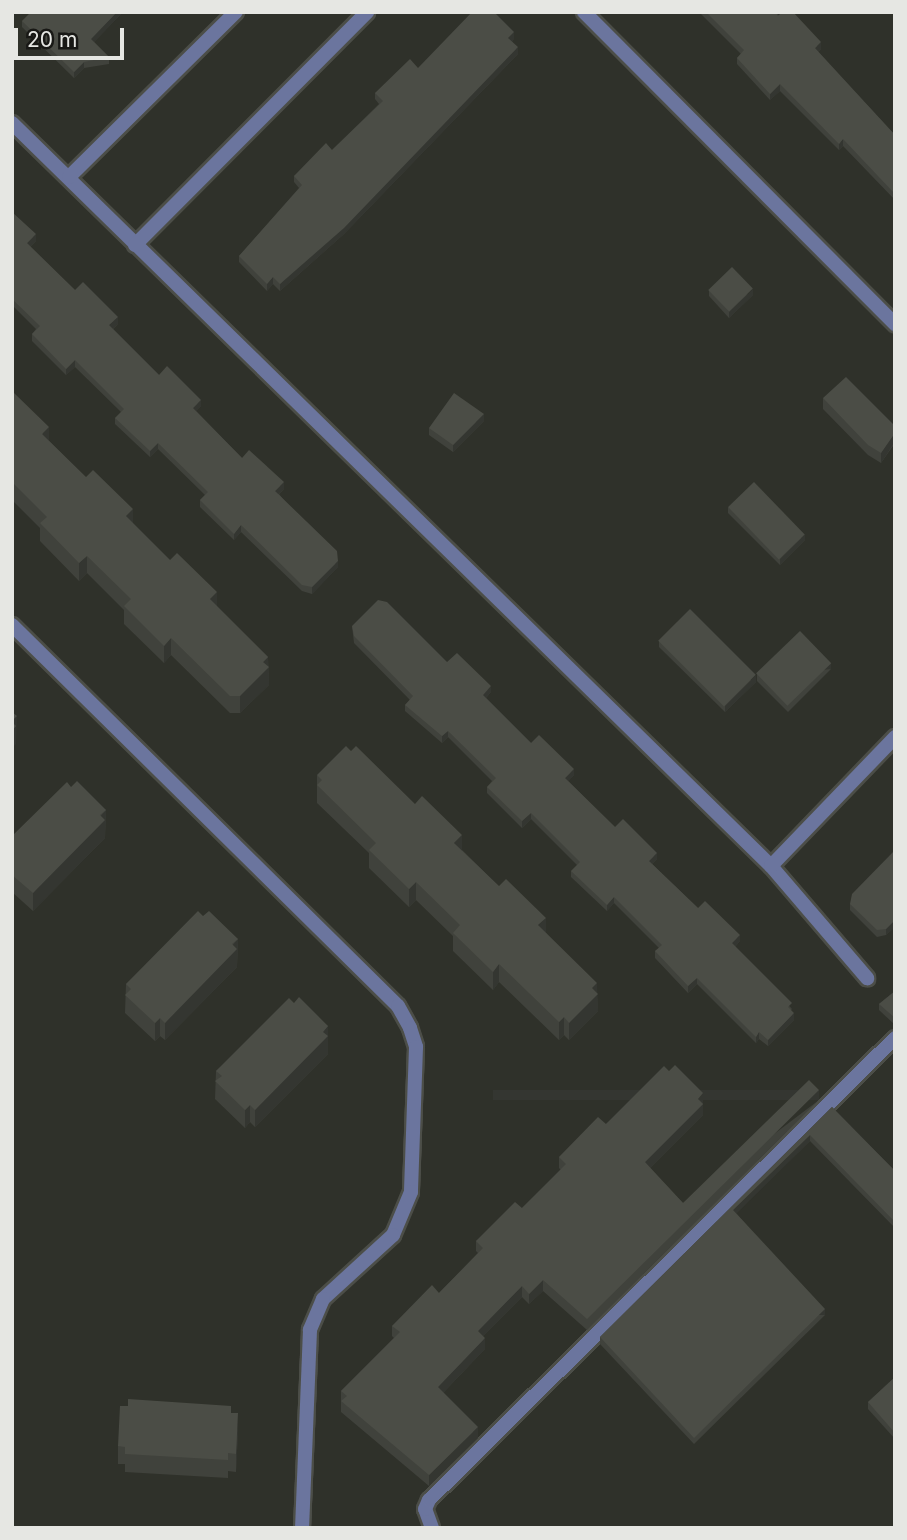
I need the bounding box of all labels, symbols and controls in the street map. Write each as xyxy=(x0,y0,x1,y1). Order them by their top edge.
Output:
scale bar xyxy=(18,14,128,58)
text: 20 m xyxy=(27,27,77,52)

